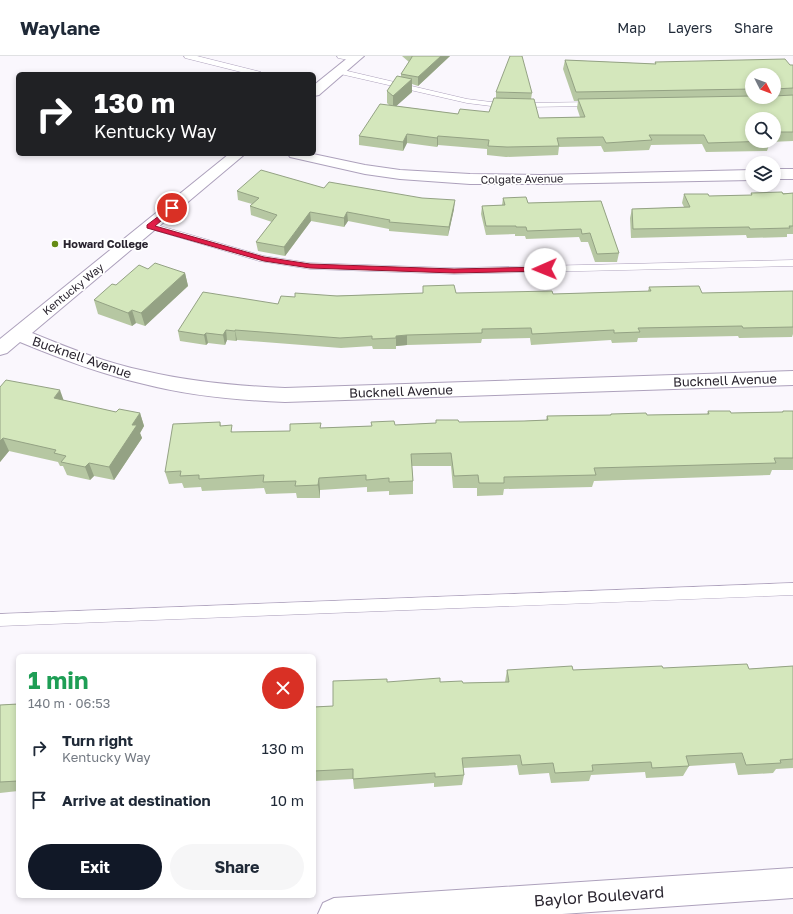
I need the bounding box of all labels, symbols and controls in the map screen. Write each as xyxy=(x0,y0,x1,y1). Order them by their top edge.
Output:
text: Waylane xyxy=(20,16,100,39)
text: Map xyxy=(617,19,646,36)
text: Layers xyxy=(668,19,712,36)
text: Share xyxy=(734,19,773,36)
north arrow xyxy=(745,68,781,104)
map controls xyxy=(745,68,781,192)
text: 130 m xyxy=(94,86,175,119)
icon: right xyxy=(28,88,80,140)
button: search xyxy=(745,112,781,148)
text: Kentucky Way xyxy=(94,120,217,142)
button: layers xyxy=(745,156,781,192)
street label: Colgate Avenue xyxy=(481,171,563,186)
pin xyxy=(155,191,189,225)
icon: arrive xyxy=(161,197,183,219)
place label: Howard College xyxy=(63,237,149,250)
marker: Howard College xyxy=(50,239,60,249)
position arrow xyxy=(524,248,566,290)
street label: Kentucky Way xyxy=(39,260,106,317)
street label: Bucknell Avenue xyxy=(30,333,134,381)
street label: Bucknell Avenue xyxy=(673,370,777,390)
street label: Bucknell Avenue xyxy=(349,381,453,401)
text: 1 min xyxy=(28,665,88,694)
button: close xyxy=(262,667,304,709)
text: 140 m · 06:53 xyxy=(28,695,110,711)
text: Turn right xyxy=(62,731,133,749)
icon: right xyxy=(28,737,50,759)
text: 130 m xyxy=(262,739,304,757)
text: Kentucky Way xyxy=(62,749,151,765)
icon: arrive xyxy=(28,789,50,811)
text: Arrive at destination xyxy=(62,791,211,809)
text: 10 m xyxy=(270,791,304,809)
button: Exit xyxy=(28,844,162,890)
button: Share xyxy=(170,844,304,890)
street label: Baylor Boulevard xyxy=(533,881,665,911)

